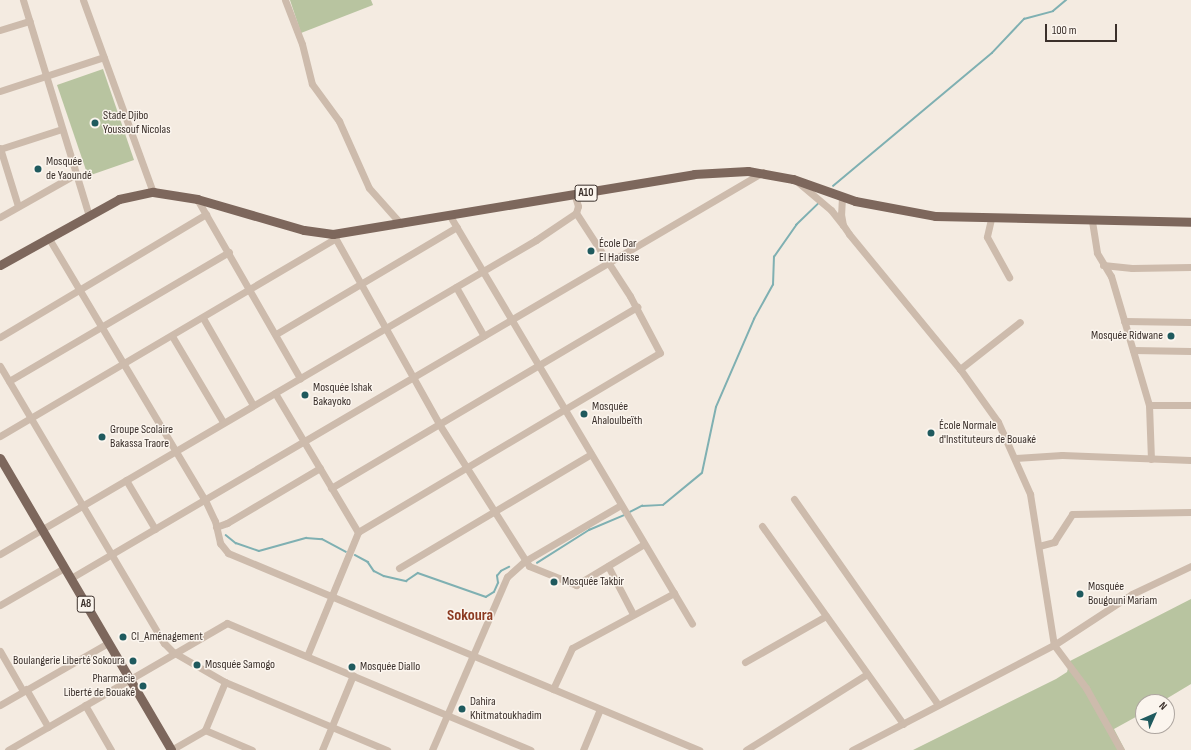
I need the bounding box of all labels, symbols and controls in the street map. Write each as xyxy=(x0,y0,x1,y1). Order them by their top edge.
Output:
scale bar xyxy=(1047,16,1119,42)
text: 100 m xyxy=(1052,23,1077,38)
place label: Stade Djibo Youssouf Nicolas xyxy=(103,109,170,137)
marker: Stade Djibo Youssouf Nicolas xyxy=(90,118,100,128)
place label: Mosquée de Yaoundé xyxy=(46,155,92,183)
marker: Mosquée de Yaoundé xyxy=(33,164,43,174)
road number: A10 xyxy=(574,184,598,202)
place label: École Dar El Hadisse xyxy=(599,237,639,265)
marker: École Dar El Hadisse xyxy=(586,246,596,256)
place label: Mosquée Ridwane xyxy=(1091,329,1163,343)
marker: Mosquée Ridwane xyxy=(1166,331,1176,341)
place label: Mosquée Ishak Bakayoko xyxy=(313,381,372,409)
marker: Mosquée Ishak Bakayoko xyxy=(300,390,310,400)
place label: Mosquée Ahaloulbeïth xyxy=(592,400,642,428)
marker: Mosquée Ahaloulbeïth xyxy=(579,409,589,419)
place label: École Normale d'Instituteurs de Bouaké xyxy=(939,419,1036,447)
place label: Groupe Scolaire Bakassa Traore xyxy=(110,423,173,451)
marker: École Normale d'Instituteurs de Bouaké xyxy=(926,428,936,438)
marker: Groupe Scolaire Bakassa Traore xyxy=(97,432,107,442)
place label: Mosquée Takbir xyxy=(562,575,624,589)
marker: Mosquée Takbir xyxy=(549,577,559,587)
place label: Mosquée Bougouni Mariam xyxy=(1088,580,1157,608)
marker: Mosquée Bougouni Mariam xyxy=(1075,589,1085,599)
road number: A8 xyxy=(76,595,96,613)
district label: Sokoura xyxy=(447,606,493,626)
place label: CI_Aménagement xyxy=(131,630,203,644)
marker: CI_Aménagement xyxy=(118,632,128,642)
place label: Boulangerie Liberté Sokoura xyxy=(13,654,125,668)
marker: Boulangerie Liberté Sokoura xyxy=(128,656,138,666)
place label: Mosquée Samogo xyxy=(205,658,275,672)
marker: Mosquée Samogo xyxy=(192,660,202,670)
place label: Mosquée Diallo xyxy=(360,660,420,674)
marker: Mosquée Diallo xyxy=(347,662,357,672)
place label: Pharmacie Liberté de Bouaké xyxy=(64,672,135,700)
marker: Pharmacie Liberté de Bouaké xyxy=(138,681,148,691)
north arrow xyxy=(1135,694,1175,734)
place label: Dahira Khitmatoukhadim xyxy=(470,695,542,723)
text: N xyxy=(1156,699,1170,713)
marker: Dahira Khitmatoukhadim xyxy=(457,704,467,714)

